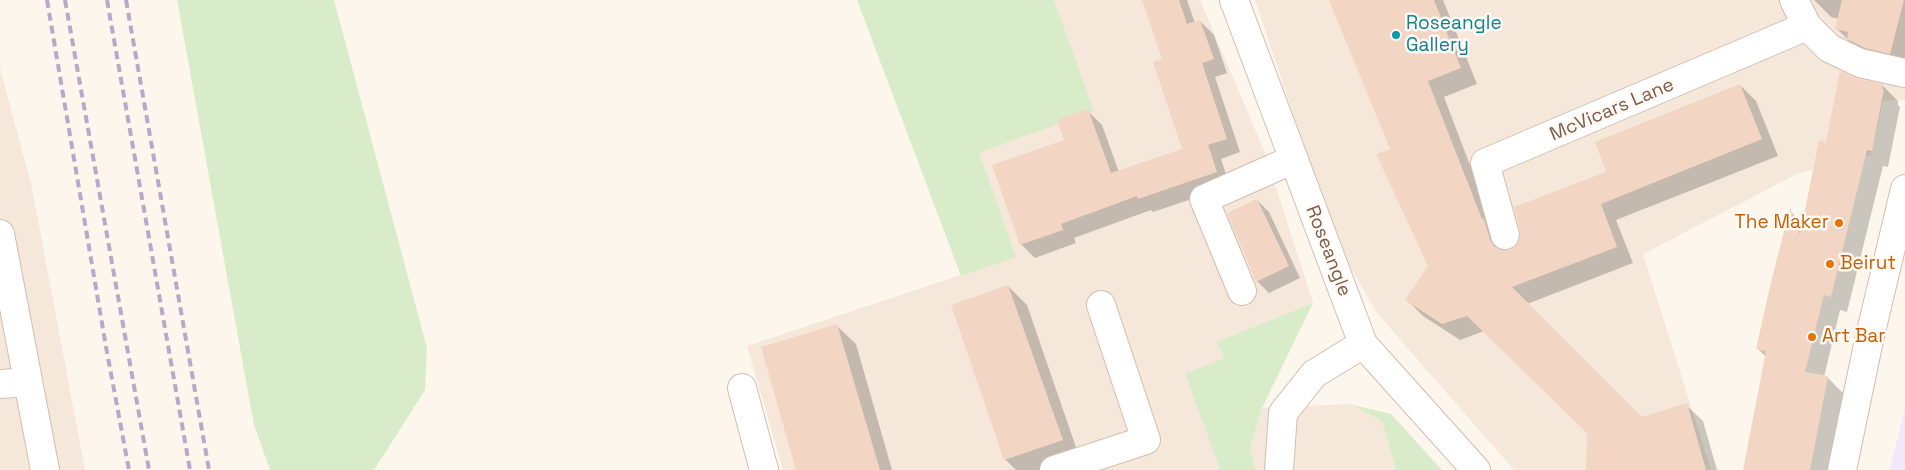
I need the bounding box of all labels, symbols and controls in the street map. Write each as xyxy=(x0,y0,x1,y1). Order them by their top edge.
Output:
place label: Roseangle Gallery xyxy=(1406,13,1502,57)
marker: Roseangle Gallery xyxy=(1390,29,1402,41)
street label: McVicars Lane xyxy=(1547,74,1677,146)
street label: Roseangle xyxy=(1300,202,1356,300)
place label: The Maker xyxy=(1735,212,1829,234)
marker: The Maker xyxy=(1833,217,1845,229)
place label: Beirut xyxy=(1840,253,1896,275)
marker: Beirut xyxy=(1824,258,1836,270)
place label: Art Bar xyxy=(1822,326,1885,348)
marker: Art Bar xyxy=(1806,331,1818,343)

